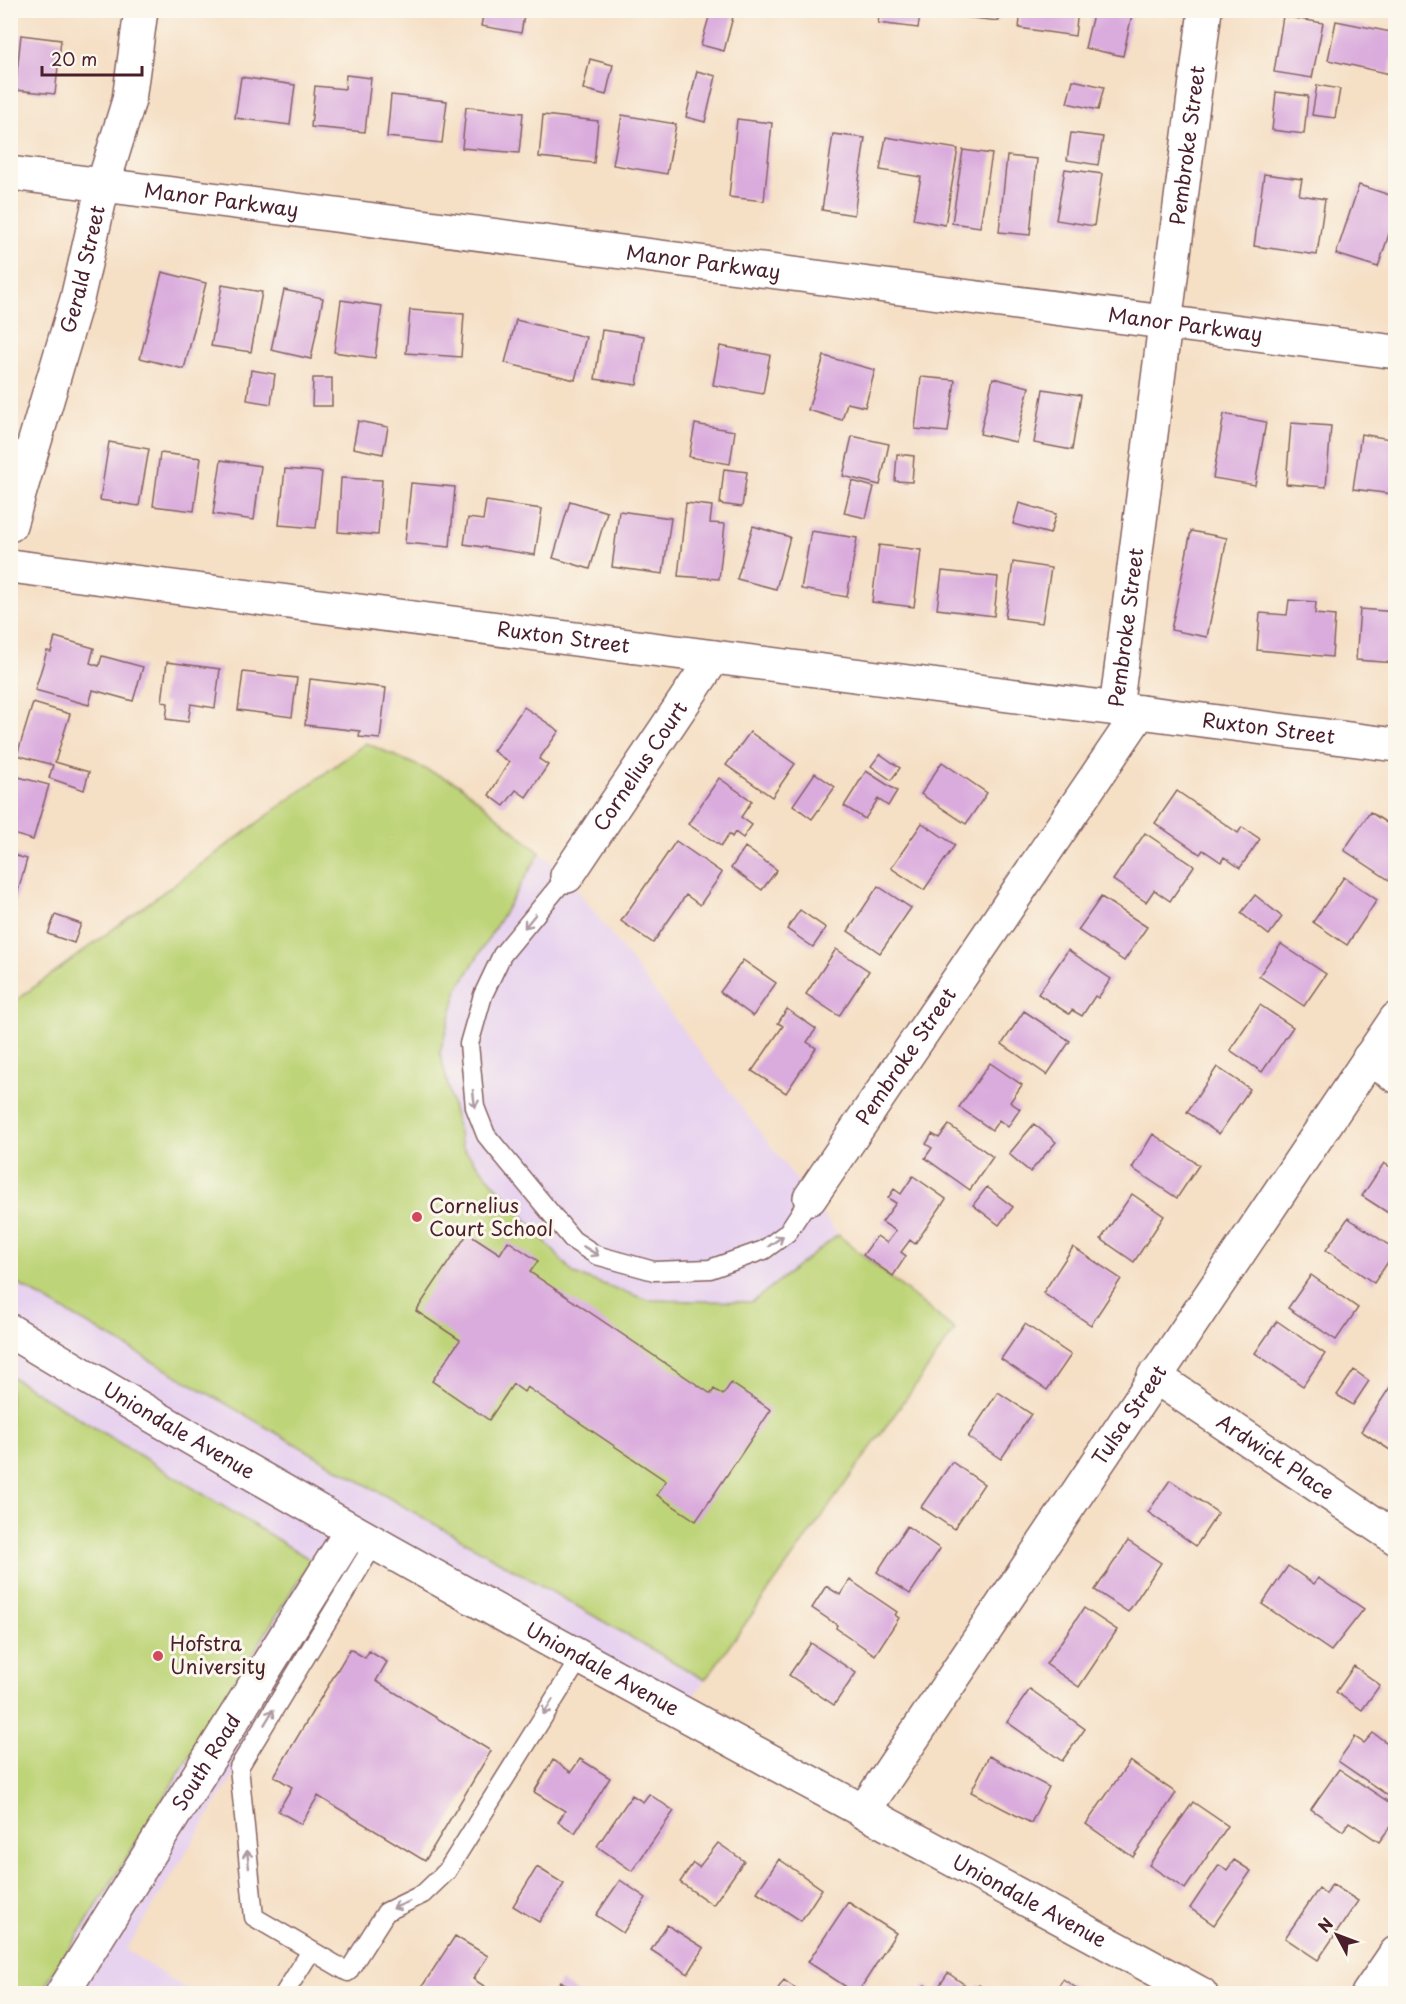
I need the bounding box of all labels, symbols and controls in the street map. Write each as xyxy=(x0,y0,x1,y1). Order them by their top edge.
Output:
scale bar xyxy=(42,39,142,77)
text: 20 m xyxy=(51,45,97,72)
street label: Pembroke Street xyxy=(1162,64,1212,227)
street label: Manor Parkway xyxy=(142,174,300,224)
street label: Gerald Street xyxy=(52,202,112,337)
street label: Manor Parkway xyxy=(624,237,782,286)
street label: Manor Parkway xyxy=(1106,299,1264,349)
street label: Pembroke Street xyxy=(1100,546,1150,709)
street label: Ruxton Street xyxy=(495,613,632,660)
street label: Cornelius Court xyxy=(585,695,694,837)
street label: Ruxton Street xyxy=(1201,704,1337,751)
one-way arrow xyxy=(523,913,537,928)
street label: Pembroke Street xyxy=(848,981,963,1131)
one-way arrow xyxy=(469,1089,480,1109)
place label: Cornelius Court School xyxy=(429,1190,553,1243)
marker: Cornelius Court School xyxy=(410,1210,424,1224)
one-way arrow xyxy=(768,1235,784,1247)
one-way arrow xyxy=(582,1245,599,1257)
street label: Tulsa Street xyxy=(1084,1358,1173,1471)
street label: Uniondale Avenue xyxy=(98,1374,261,1486)
street label: Ardwick Place xyxy=(1211,1406,1341,1507)
street label: Uniondale Avenue xyxy=(520,1614,685,1723)
place label: Hofstra University xyxy=(170,1628,266,1681)
marker: Hofstra University xyxy=(151,1649,165,1663)
one-way arrow xyxy=(542,1698,554,1715)
street label: South Road xyxy=(164,1708,247,1816)
one-way arrow xyxy=(263,1709,275,1726)
street label: Uniondale Avenue xyxy=(947,1846,1112,1954)
one-way arrow xyxy=(242,1850,253,1870)
one-way arrow xyxy=(392,1900,410,1912)
north arrow xyxy=(1307,1905,1367,1965)
text: N xyxy=(1312,1912,1338,1937)

